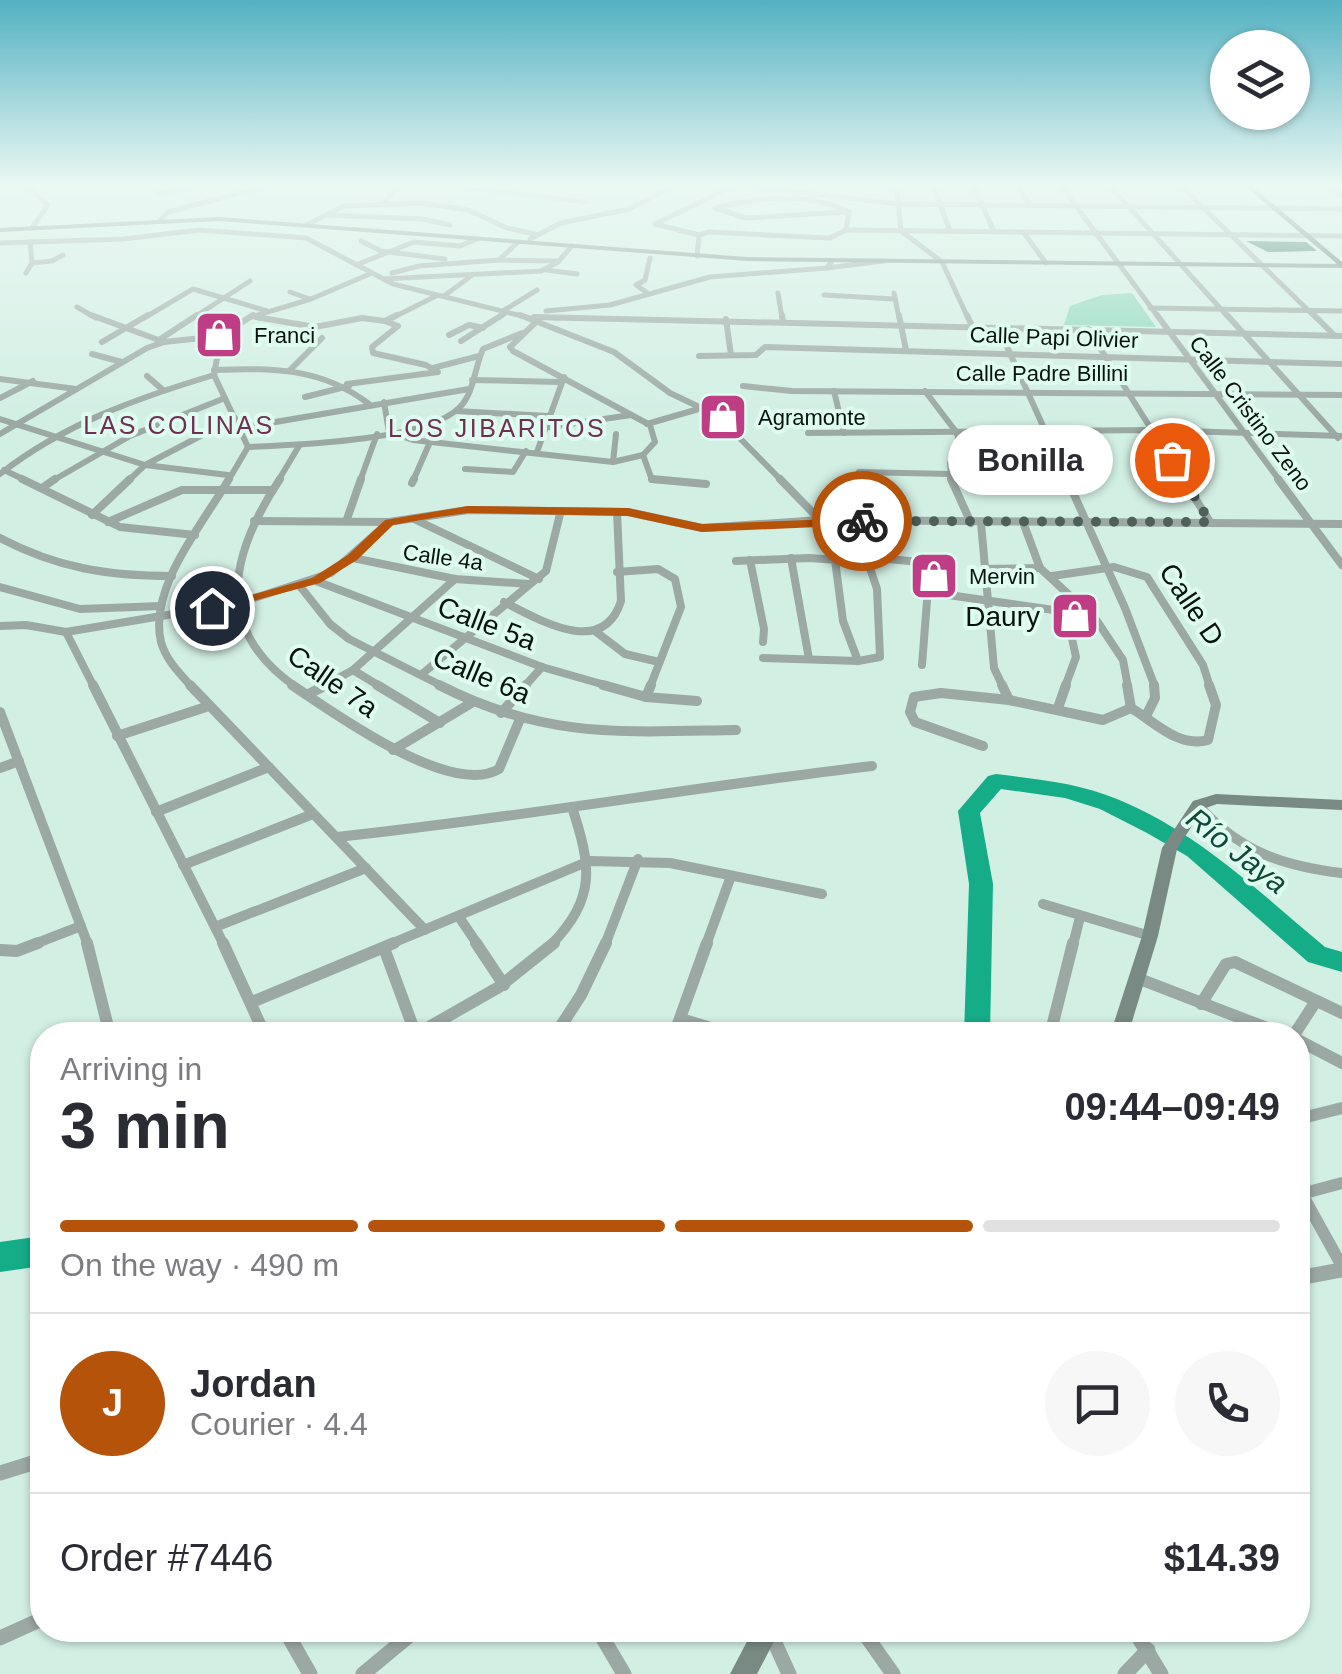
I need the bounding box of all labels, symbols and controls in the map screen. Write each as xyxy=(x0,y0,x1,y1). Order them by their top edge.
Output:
map controls xyxy=(1210,30,1310,130)
button: layers xyxy=(1210,30,1310,130)
shop icon: Franci xyxy=(193,309,245,361)
street label: Calle Papi Olivier xyxy=(969,322,1139,353)
place label: Franci xyxy=(254,323,315,348)
street label: Calle Cristino Zeno xyxy=(1184,331,1317,496)
street label: Calle Padre Billini xyxy=(956,361,1128,386)
shop icon: Agramonte xyxy=(697,391,749,443)
place label: Agramonte xyxy=(758,405,866,430)
district label: LAS COLINAS xyxy=(83,411,275,439)
district label: LOS JIBARITOS xyxy=(388,414,606,442)
pin xyxy=(1130,418,1215,503)
callout: Bonilla xyxy=(947,425,1112,495)
icon: bag xyxy=(1145,433,1200,488)
text: Bonilla xyxy=(977,442,1084,478)
courier xyxy=(812,471,912,571)
icon: bike xyxy=(835,494,890,549)
street label: Calle 4a xyxy=(401,539,485,576)
shop icon: Mervin xyxy=(908,550,960,602)
street label: Calle D xyxy=(1153,558,1230,651)
place label: Mervin xyxy=(969,564,1035,589)
pin xyxy=(170,566,255,651)
icon: home xyxy=(185,581,240,636)
shop icon: Daury xyxy=(1049,590,1101,642)
street label: Calle 5a xyxy=(433,591,541,656)
place label: Daury xyxy=(965,601,1040,632)
street label: Calle 7a xyxy=(282,639,384,724)
street label: Calle 6a xyxy=(428,641,536,710)
water label: Río Jaya xyxy=(1181,801,1294,900)
text: Arriving in xyxy=(60,1051,202,1087)
text: 09:44–09:49 xyxy=(1064,1086,1280,1128)
text: 3 min xyxy=(60,1089,230,1162)
text: On the way · 490 m xyxy=(60,1247,339,1283)
button: chat xyxy=(1045,1351,1150,1456)
button: phone xyxy=(1175,1351,1280,1456)
text: Jordan xyxy=(190,1363,317,1405)
text: J xyxy=(102,1382,123,1424)
text: Courier · 4.4 xyxy=(190,1406,368,1442)
text: Order #7446 xyxy=(60,1537,273,1579)
text: $14.39 xyxy=(1164,1537,1280,1579)

